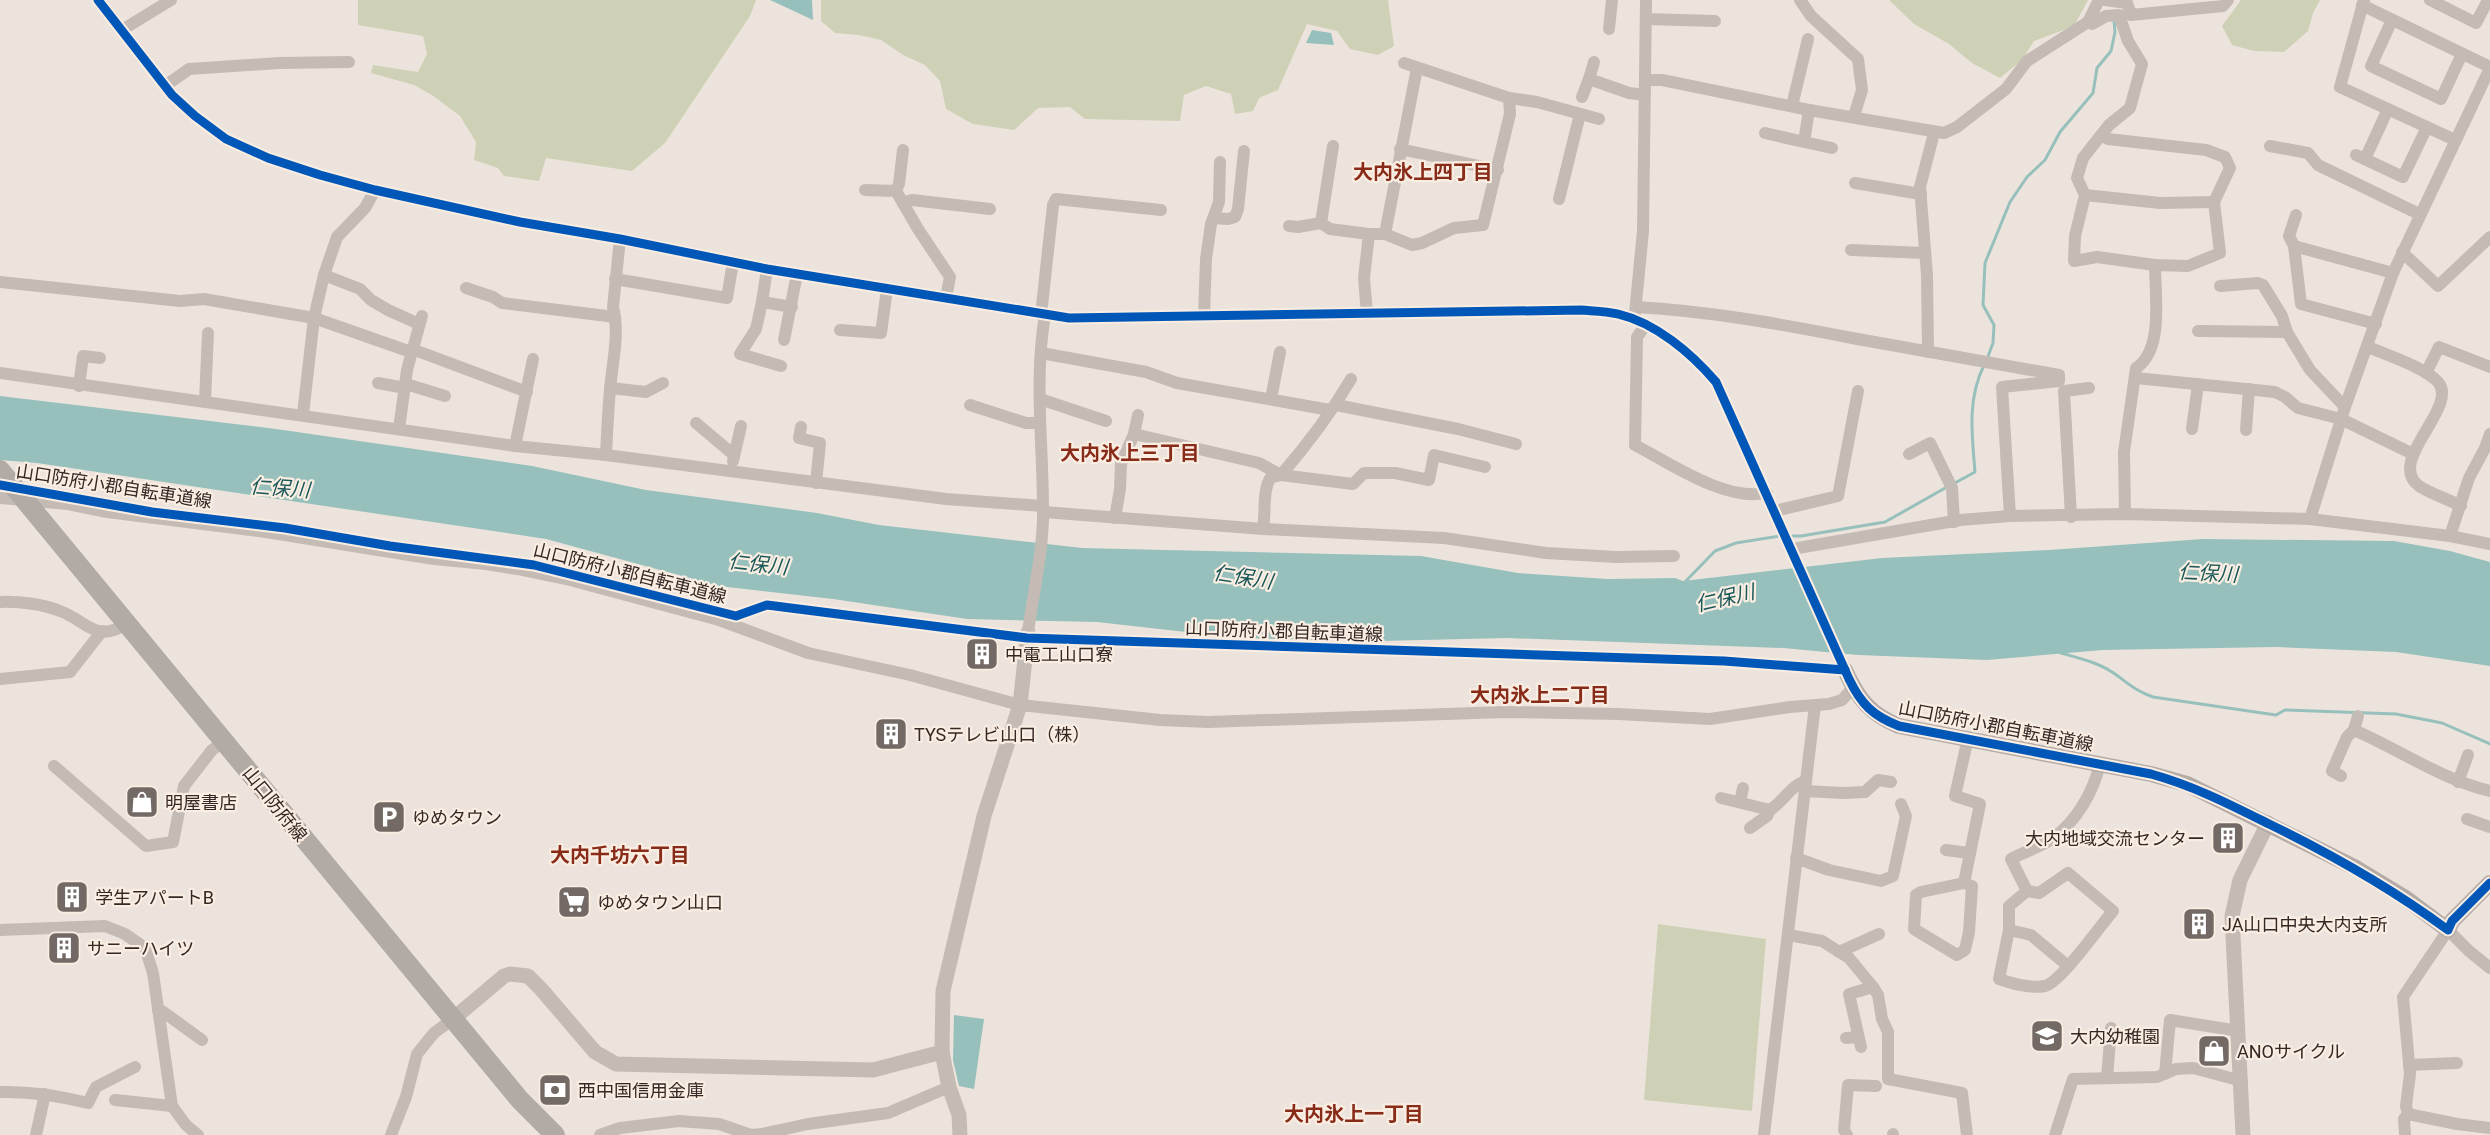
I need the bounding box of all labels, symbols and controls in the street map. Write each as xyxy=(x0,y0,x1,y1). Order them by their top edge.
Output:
district label: 大内氷上四丁目 xyxy=(1353,160,1493,184)
district label: 大内氷上三丁目 xyxy=(1060,441,1200,465)
street label: 山口防府小郡自転車道線 xyxy=(15,460,213,512)
water label: 仁保川 xyxy=(249,474,313,502)
street label: 山口防府小郡自転車道線 xyxy=(531,539,729,607)
water label: 仁保川 xyxy=(727,549,791,579)
water label: 仁保川 xyxy=(2177,559,2241,587)
water label: 仁保川 xyxy=(1211,560,1276,594)
water label: 仁保川 xyxy=(1693,579,1759,616)
street label: 山口防府小郡自転車道線 xyxy=(1185,617,1383,645)
building icon: 中電工山口寮 xyxy=(964,636,1000,672)
place label: 中電工山口寮 xyxy=(1005,644,1113,665)
district label: 大内氷上二丁目 xyxy=(1470,683,1610,707)
street label: 山口防府小郡自転車道線 xyxy=(1897,697,2095,755)
building icon: TYSテレビ山口（株） xyxy=(873,716,909,752)
place label: TYSテレビ山口（株） xyxy=(914,724,1090,745)
street label: 山口防府線 xyxy=(239,762,311,846)
shop icon: 明屋書店 xyxy=(124,784,160,820)
place label: 明屋書店 xyxy=(165,792,237,813)
parking icon: ゆめタウン xyxy=(371,799,407,835)
place label: ゆめタウン xyxy=(412,807,502,828)
building icon: 大内地域交流センター xyxy=(2210,820,2246,856)
place label: 大内地域交流センター xyxy=(2025,828,2205,849)
district label: 大内千坊六丁目 xyxy=(550,843,690,867)
building icon: 学生アパートB xyxy=(54,879,90,915)
supermarket icon: ゆめタウン山口 xyxy=(556,884,592,920)
place label: 学生アパートB xyxy=(95,887,214,908)
place label: ゆめタウン山口 xyxy=(597,892,723,913)
building icon: JA山口中央大内支所 xyxy=(2181,906,2217,942)
place label: JA山口中央大内支所 xyxy=(2222,914,2387,935)
building icon: サニーハイツ xyxy=(46,930,82,966)
place label: サニーハイツ xyxy=(87,938,194,959)
school or university icon: 大内幼稚園 xyxy=(2029,1018,2065,1054)
place label: 大内幼稚園 xyxy=(2070,1026,2160,1047)
shop icon: ANOサイクル xyxy=(2196,1033,2232,1069)
place label: ANOサイクル xyxy=(2237,1041,2345,1062)
bank icon: 西中国信用金庫 xyxy=(537,1072,573,1108)
place label: 西中国信用金庫 xyxy=(578,1080,704,1101)
district label: 大内氷上一丁目 xyxy=(1284,1102,1424,1126)

